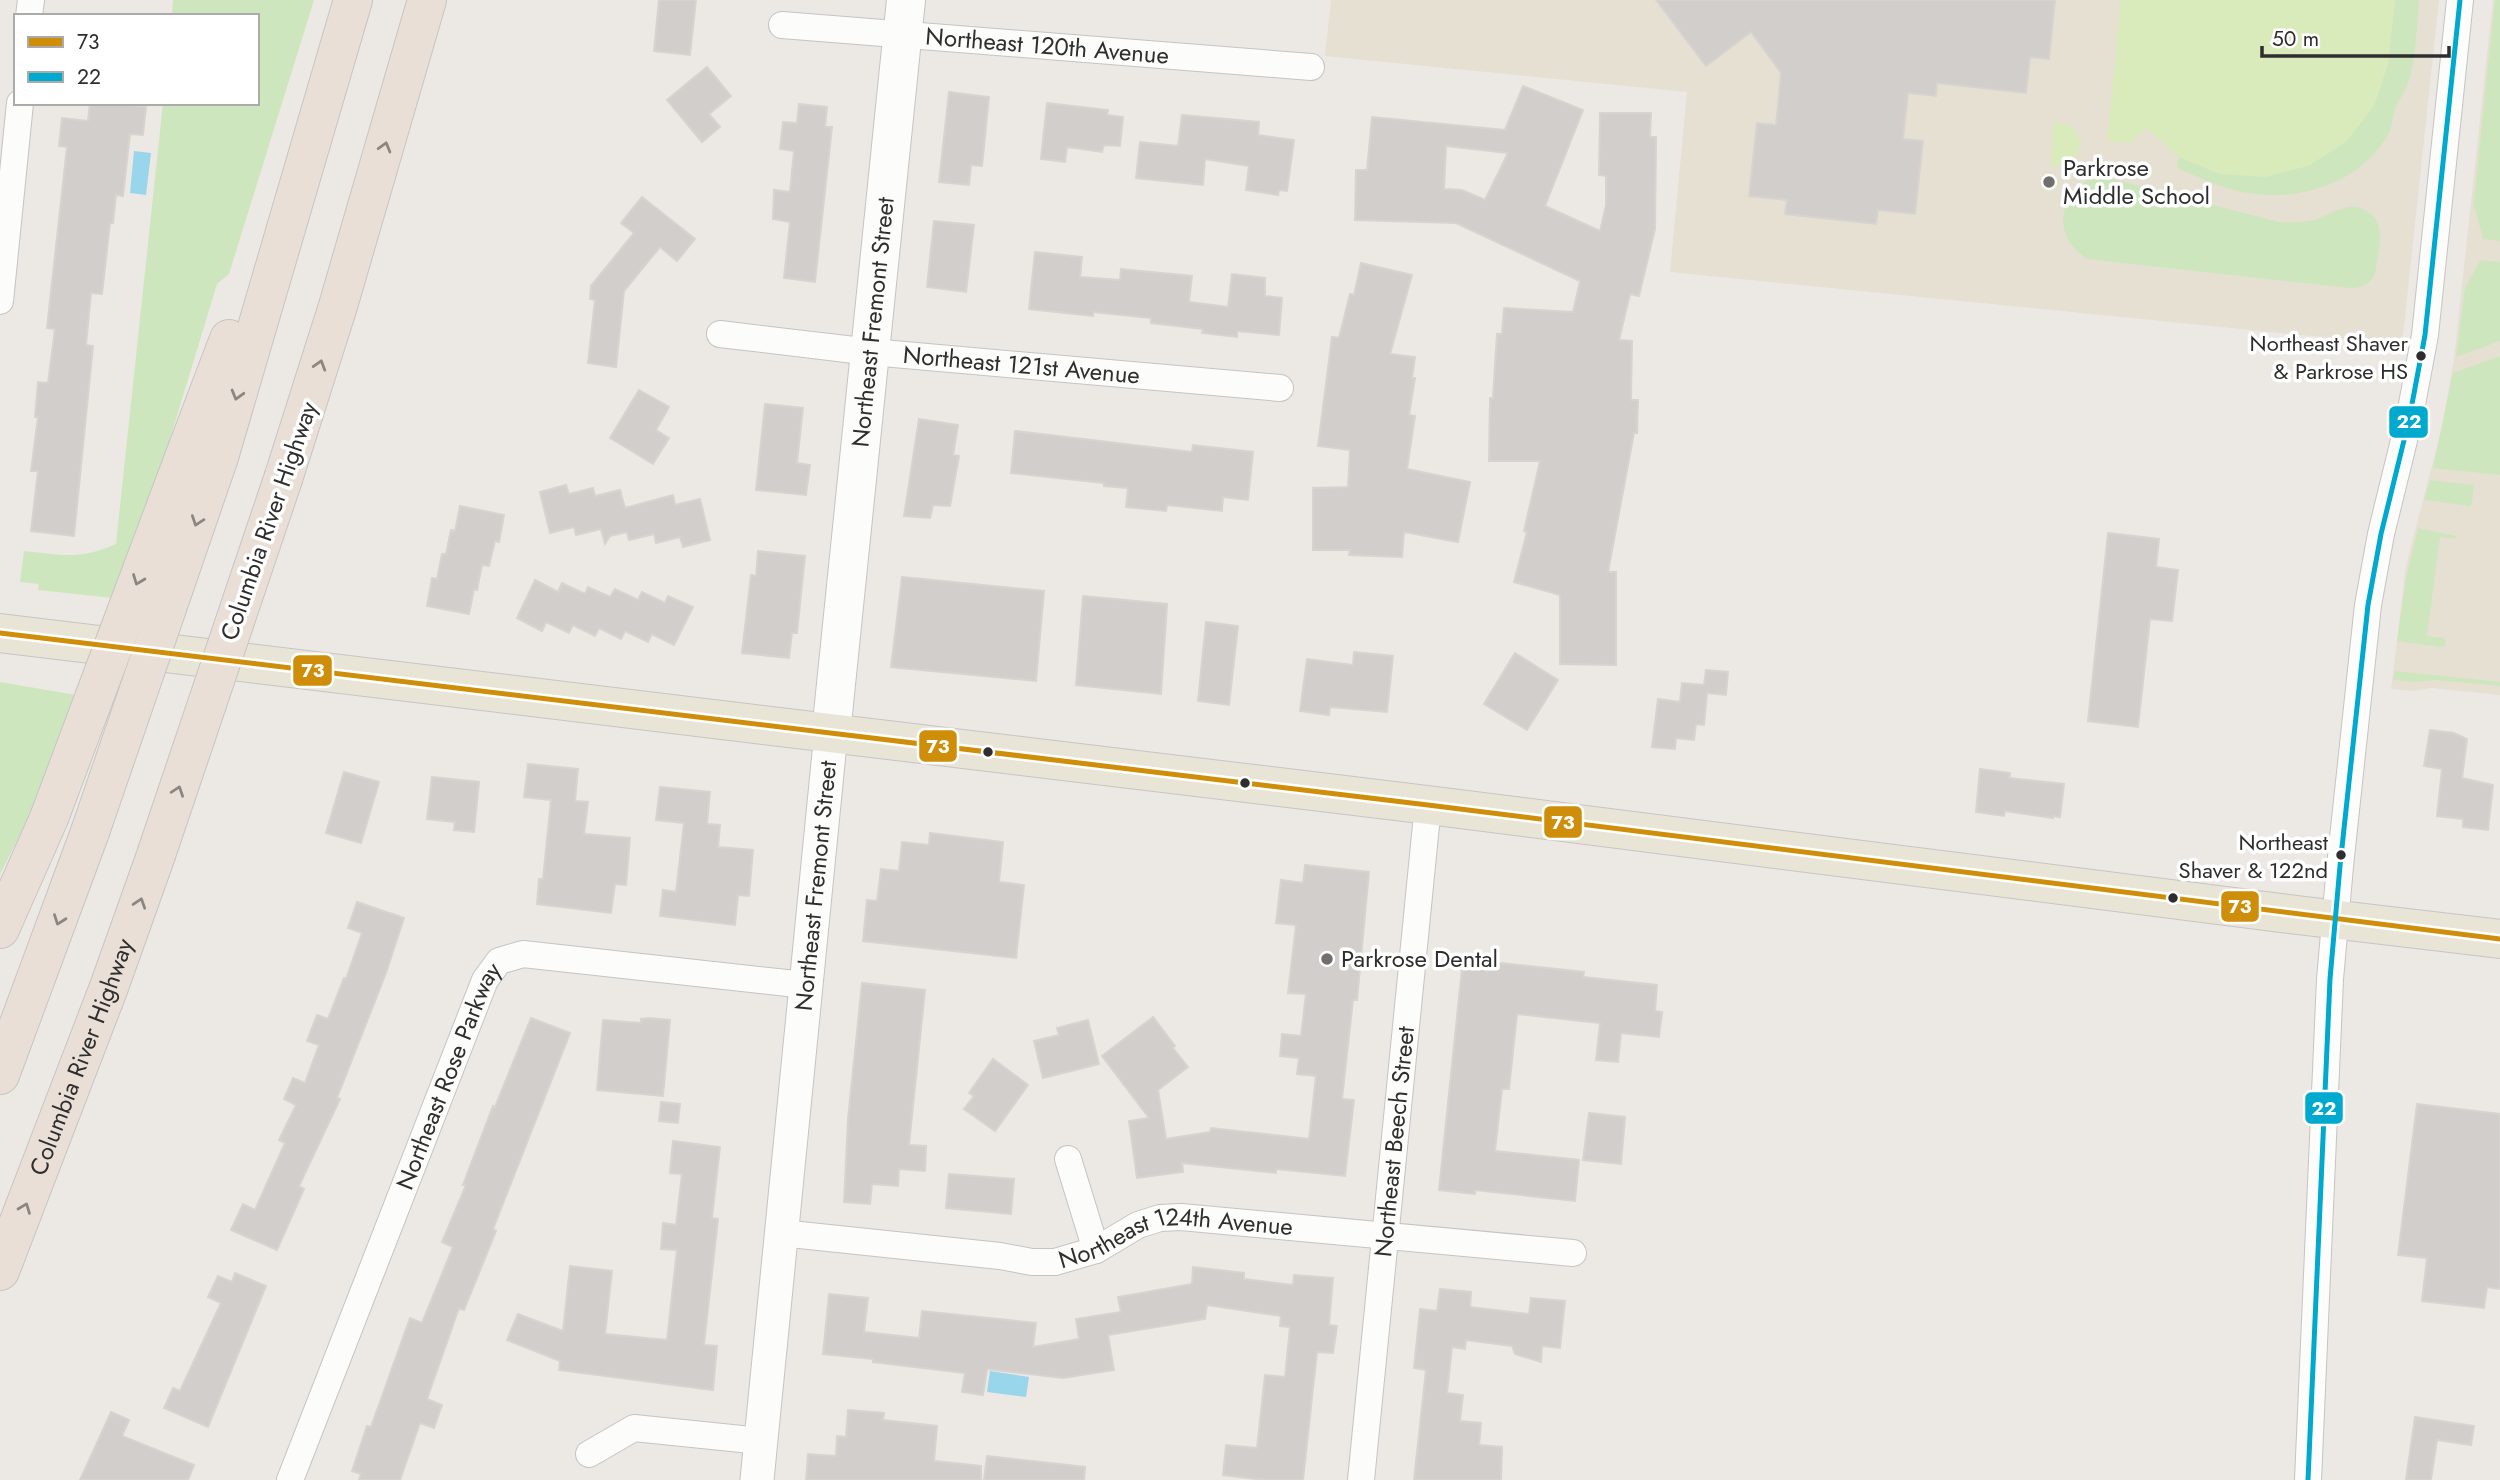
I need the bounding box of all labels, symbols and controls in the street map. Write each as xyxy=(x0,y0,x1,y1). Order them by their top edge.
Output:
legend xyxy=(14,14,259,105)
scale bar xyxy=(2262,14,2449,58)
street label: Northeast 120th Avenue xyxy=(924,18,1170,73)
text: 50 m xyxy=(2272,24,2319,54)
text: 73 xyxy=(77,27,100,57)
text: 22 xyxy=(77,62,101,92)
one-way arrow xyxy=(377,141,392,153)
place label: Parkrose Middle School xyxy=(2063,150,2210,213)
marker: Parkrose Middle School xyxy=(2041,174,2057,190)
street label: Northeast Fremont Street xyxy=(842,195,903,449)
place label: Northeast Shaver & Parkrose HS xyxy=(2250,327,2408,387)
street label: Northeast 121st Avenue xyxy=(901,337,1141,393)
marker: Northeast Shaver & Parkrose HS xyxy=(2414,349,2428,363)
one-way arrow xyxy=(312,359,327,371)
one-way arrow xyxy=(231,388,245,400)
street label: Columbia River Highway xyxy=(211,396,326,645)
line badge: 22 xyxy=(2388,405,2429,439)
text: 22 xyxy=(2397,408,2421,435)
one-way arrow xyxy=(191,515,205,527)
one-way arrow xyxy=(132,574,146,586)
line badge: 73 xyxy=(292,654,333,687)
text: 73 xyxy=(301,657,325,684)
line badge: 73 xyxy=(918,729,958,763)
text: 73 xyxy=(926,733,950,760)
unlabelled marker xyxy=(981,745,995,759)
street label: Northeast Fremont Street xyxy=(786,759,845,1013)
unlabelled marker xyxy=(1238,776,1252,790)
one-way arrow xyxy=(170,785,184,797)
line badge: 73 xyxy=(1543,805,1583,839)
text: 73 xyxy=(1551,809,1575,836)
place label: Northeast Shaver & 122nd xyxy=(2179,826,2329,886)
marker: Northeast Shaver & 122nd xyxy=(2334,848,2348,862)
line badge: 73 xyxy=(2220,890,2260,923)
unlabelled marker xyxy=(2166,891,2180,905)
text: 73 xyxy=(2228,893,2252,920)
one-way arrow xyxy=(132,898,146,910)
one-way arrow xyxy=(53,913,67,925)
street label: Columbia River Highway xyxy=(20,933,142,1180)
place label: Parkrose Dental xyxy=(1341,941,1498,976)
marker: Parkrose Dental xyxy=(1319,951,1335,967)
street label: Northeast Rose Parkway xyxy=(387,954,510,1195)
street label: Northeast Beech Street xyxy=(1365,1024,1423,1259)
line badge: 22 xyxy=(2304,1091,2344,1125)
text: 22 xyxy=(2312,1095,2336,1122)
street label: Northeast 124th Avenue xyxy=(1054,1199,1295,1277)
one-way arrow xyxy=(16,1202,30,1214)

